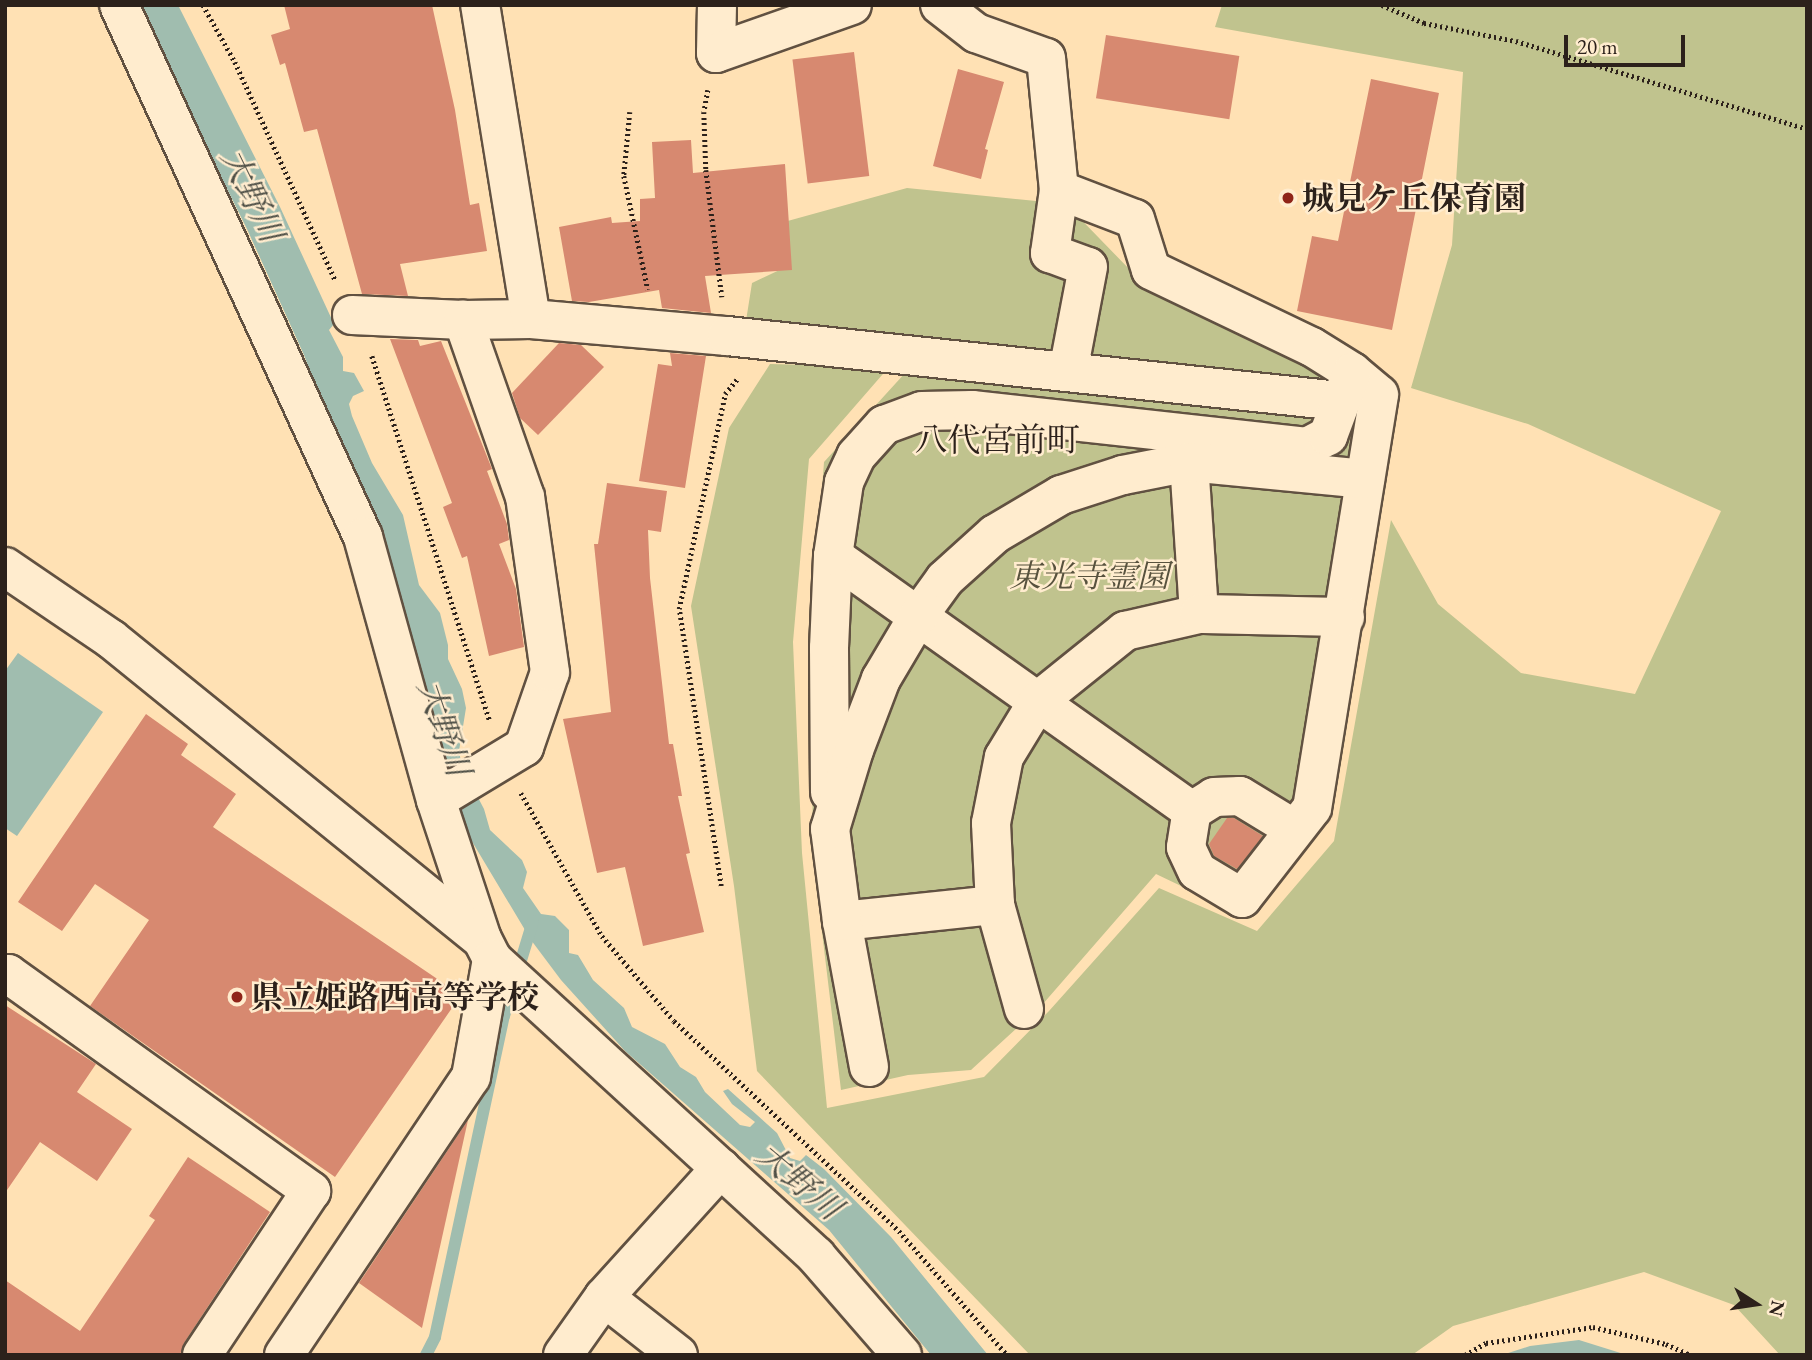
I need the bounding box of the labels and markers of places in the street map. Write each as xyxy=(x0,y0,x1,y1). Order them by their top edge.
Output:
place label: 城見ケ丘保育園 xyxy=(1302,179,1526,217)
marker: 城見ケ丘保育園 xyxy=(1280,190,1296,206)
place label: 県立姫路西高等学校 xyxy=(251,978,539,1016)
marker: 県立姫路西高等学校 xyxy=(229,989,245,1005)

